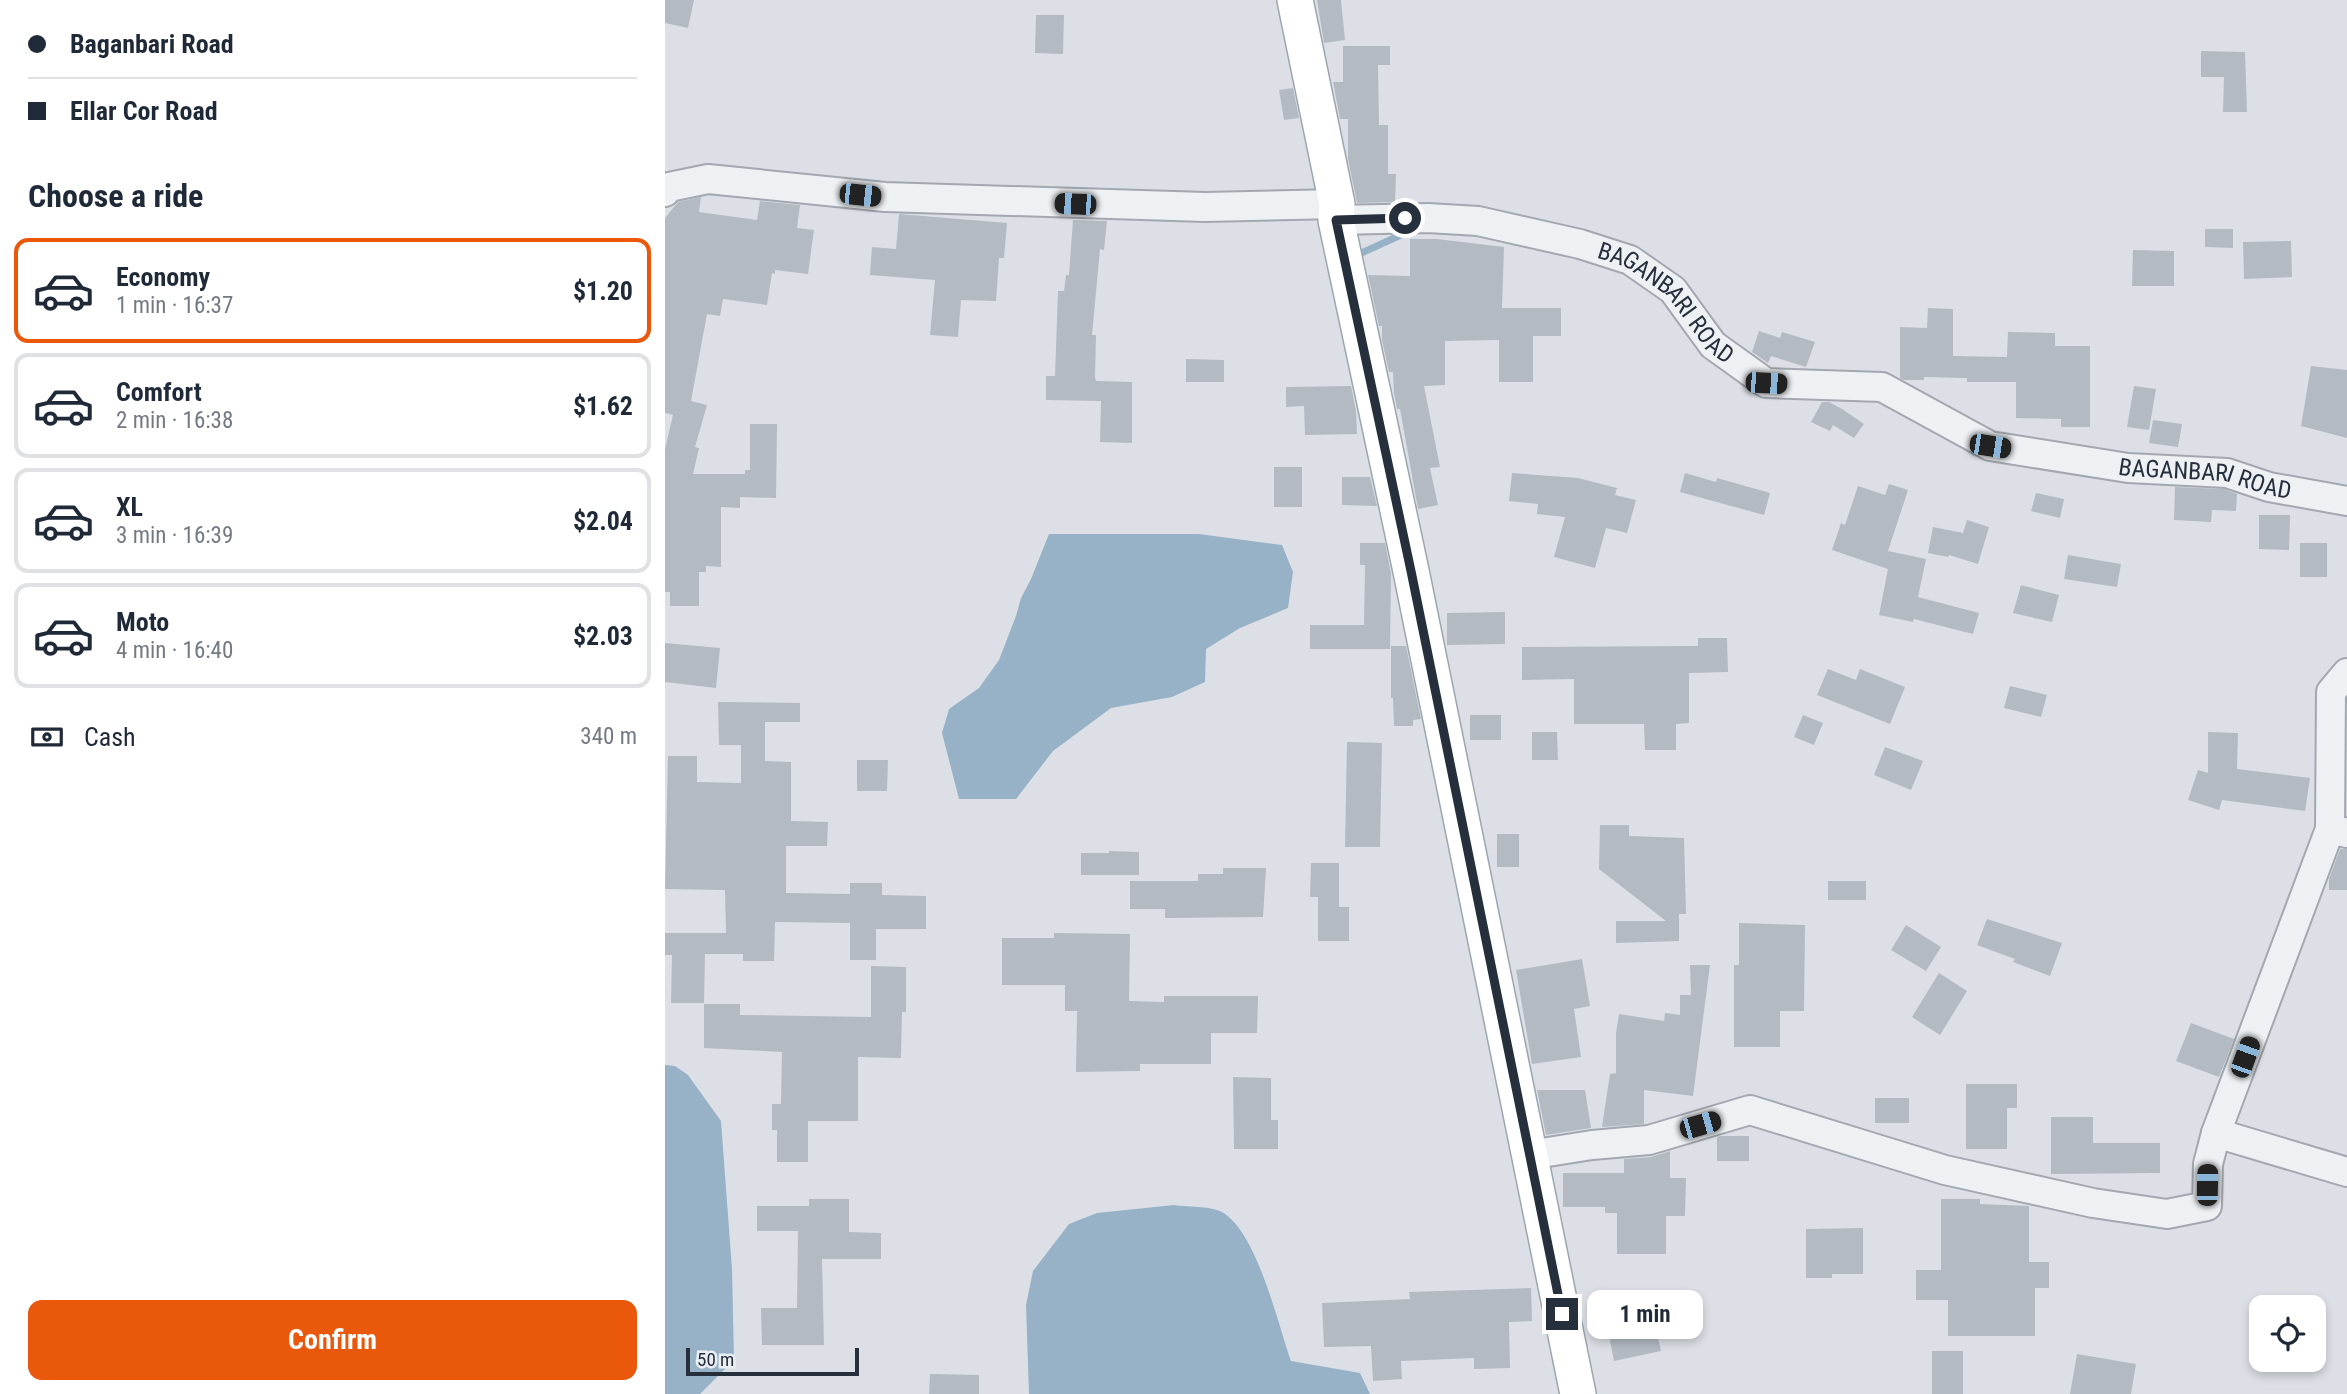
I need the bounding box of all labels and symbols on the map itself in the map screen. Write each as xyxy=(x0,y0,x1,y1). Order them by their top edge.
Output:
car xyxy=(839,182,882,208)
car xyxy=(1054,193,1097,215)
route start xyxy=(1389,202,1421,234)
street label: BAGANBARI ROAD xyxy=(1594,237,1739,369)
car xyxy=(1745,371,1788,395)
car xyxy=(1968,432,2013,460)
street label: BAGANBARI ROAD xyxy=(2116,453,2294,505)
car xyxy=(2228,1034,2263,1080)
car xyxy=(1677,1109,1724,1141)
car xyxy=(2197,1164,2218,1206)
callout: 1 min xyxy=(1587,1290,1702,1338)
route end xyxy=(1546,1298,1578,1330)
scale bar xyxy=(686,1345,859,1377)

